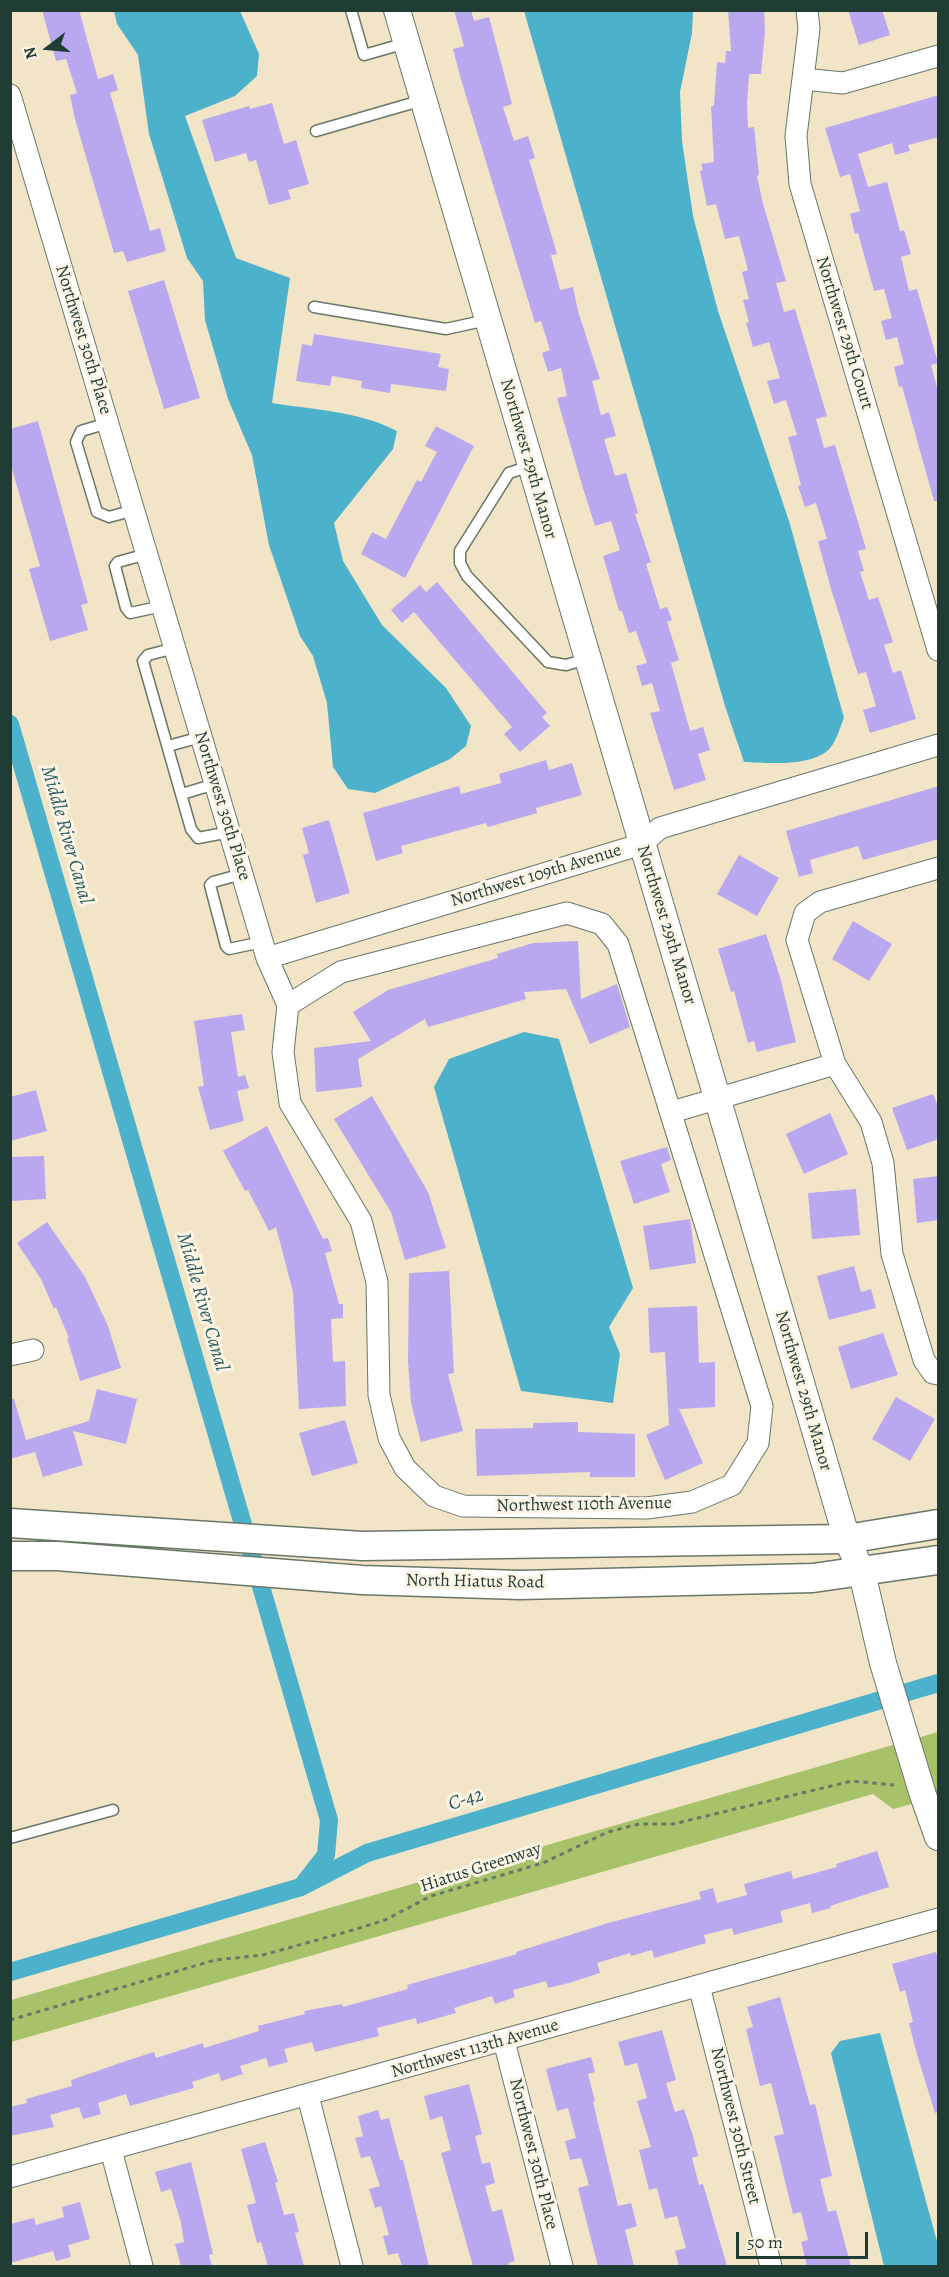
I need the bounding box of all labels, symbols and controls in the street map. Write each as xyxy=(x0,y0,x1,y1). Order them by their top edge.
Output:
north arrow xyxy=(18,18,78,78)
text: N xyxy=(19,44,43,62)
street label: Northwest 29th Court xyxy=(810,254,878,412)
street label: Northwest 30th Place xyxy=(50,263,116,417)
street label: Northwest 29th Manor xyxy=(495,376,561,542)
street label: Northwest 30th Place xyxy=(189,729,255,883)
water label: Middle River Canal xyxy=(35,763,97,907)
street label: Northwest 109th Avenue xyxy=(448,840,624,912)
street label: Northwest 29th Manor xyxy=(631,843,701,1007)
water label: Middle River Canal xyxy=(171,1230,233,1374)
street label: Northwest 29th Manor xyxy=(770,1308,836,1474)
street label: Northwest 110th Avenue xyxy=(496,1493,672,1517)
street label: North Hiatus Road xyxy=(406,1570,544,1594)
water label: C-42 xyxy=(446,1783,486,1817)
street label: Hiatus Greenway xyxy=(418,1838,544,1898)
street label: Northwest 113th Avenue xyxy=(389,2015,561,2083)
street label: Northwest 30th Street xyxy=(705,2045,765,2207)
street label: Northwest 30th Place xyxy=(504,2076,562,2232)
scale bar xyxy=(739,2220,871,2258)
text: 50 m xyxy=(747,2230,783,2254)

